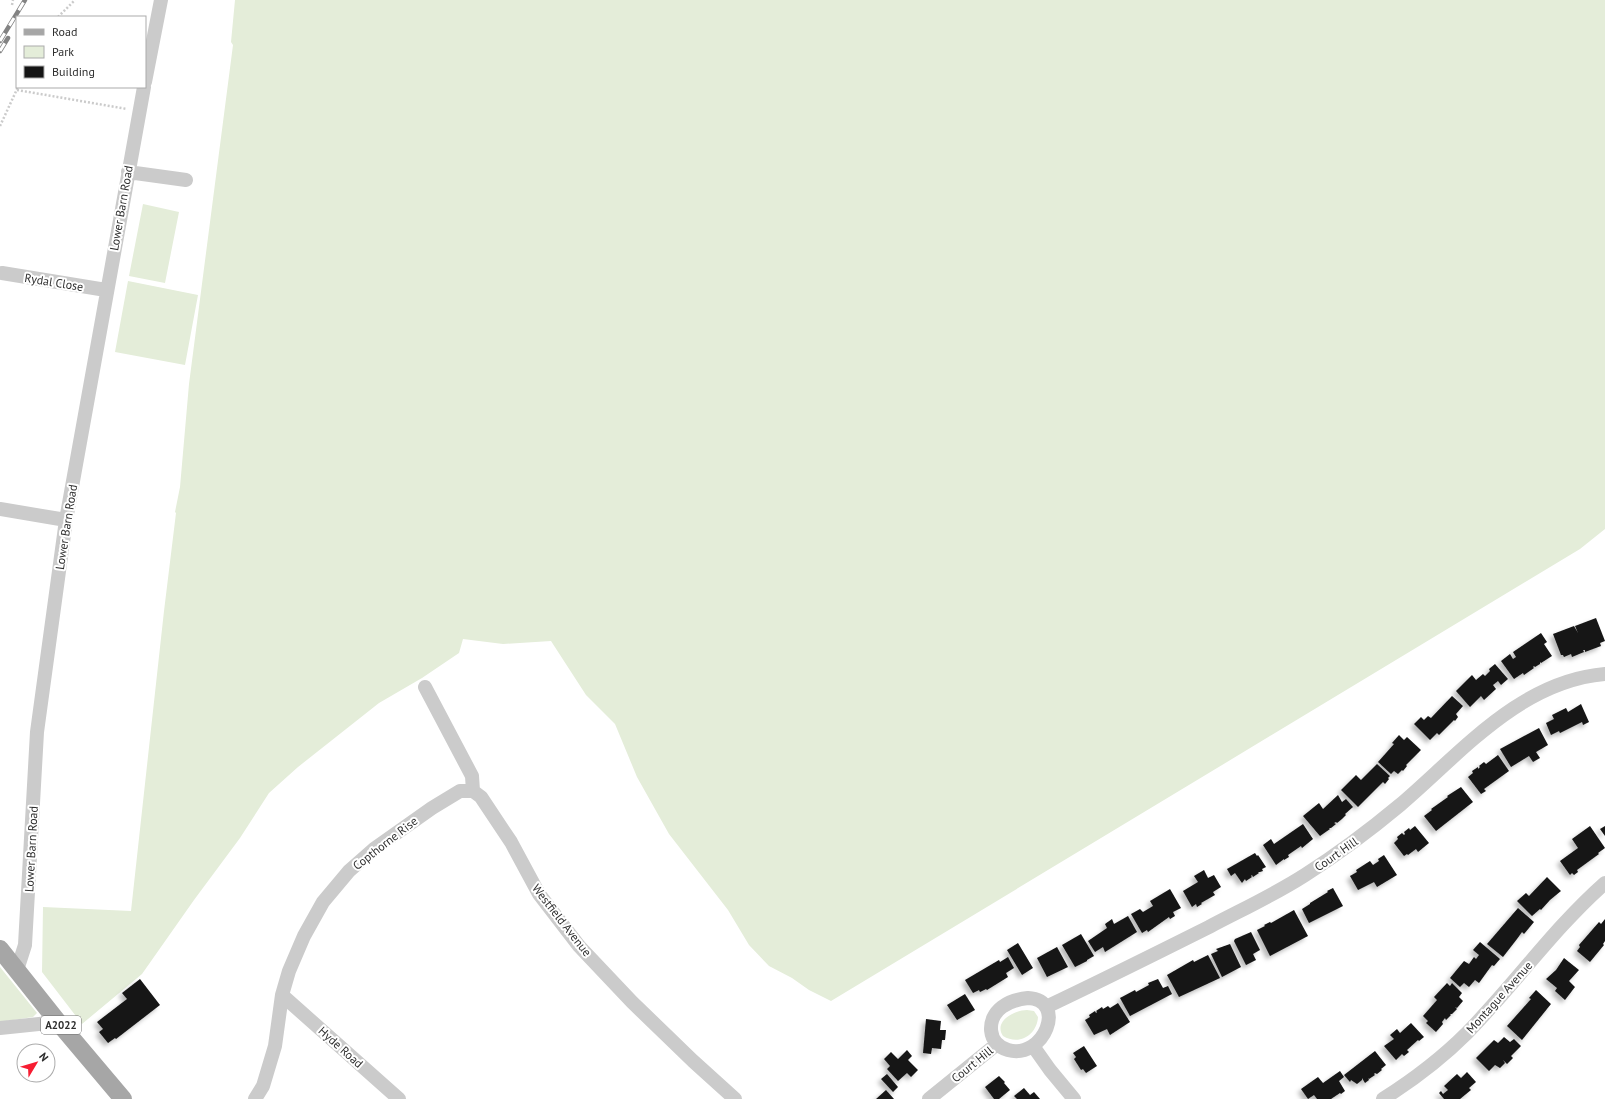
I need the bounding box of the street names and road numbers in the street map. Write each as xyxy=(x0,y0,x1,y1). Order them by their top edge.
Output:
street label: Lower Barn Road xyxy=(106,164,136,252)
street label: Rydal Close xyxy=(23,270,85,294)
street label: Lower Barn Road xyxy=(52,483,80,571)
street label: Lower Barn Road xyxy=(21,806,41,892)
street label: Copthorne Rise xyxy=(350,813,420,873)
street label: Court Hill xyxy=(1311,833,1361,874)
street label: Westfield Avenue xyxy=(529,881,595,959)
street label: Montague Avenue xyxy=(1463,958,1535,1036)
road number: A2022 xyxy=(41,1016,81,1034)
street label: Hyde Road xyxy=(316,1023,366,1071)
street label: Court Hill xyxy=(948,1042,996,1085)

